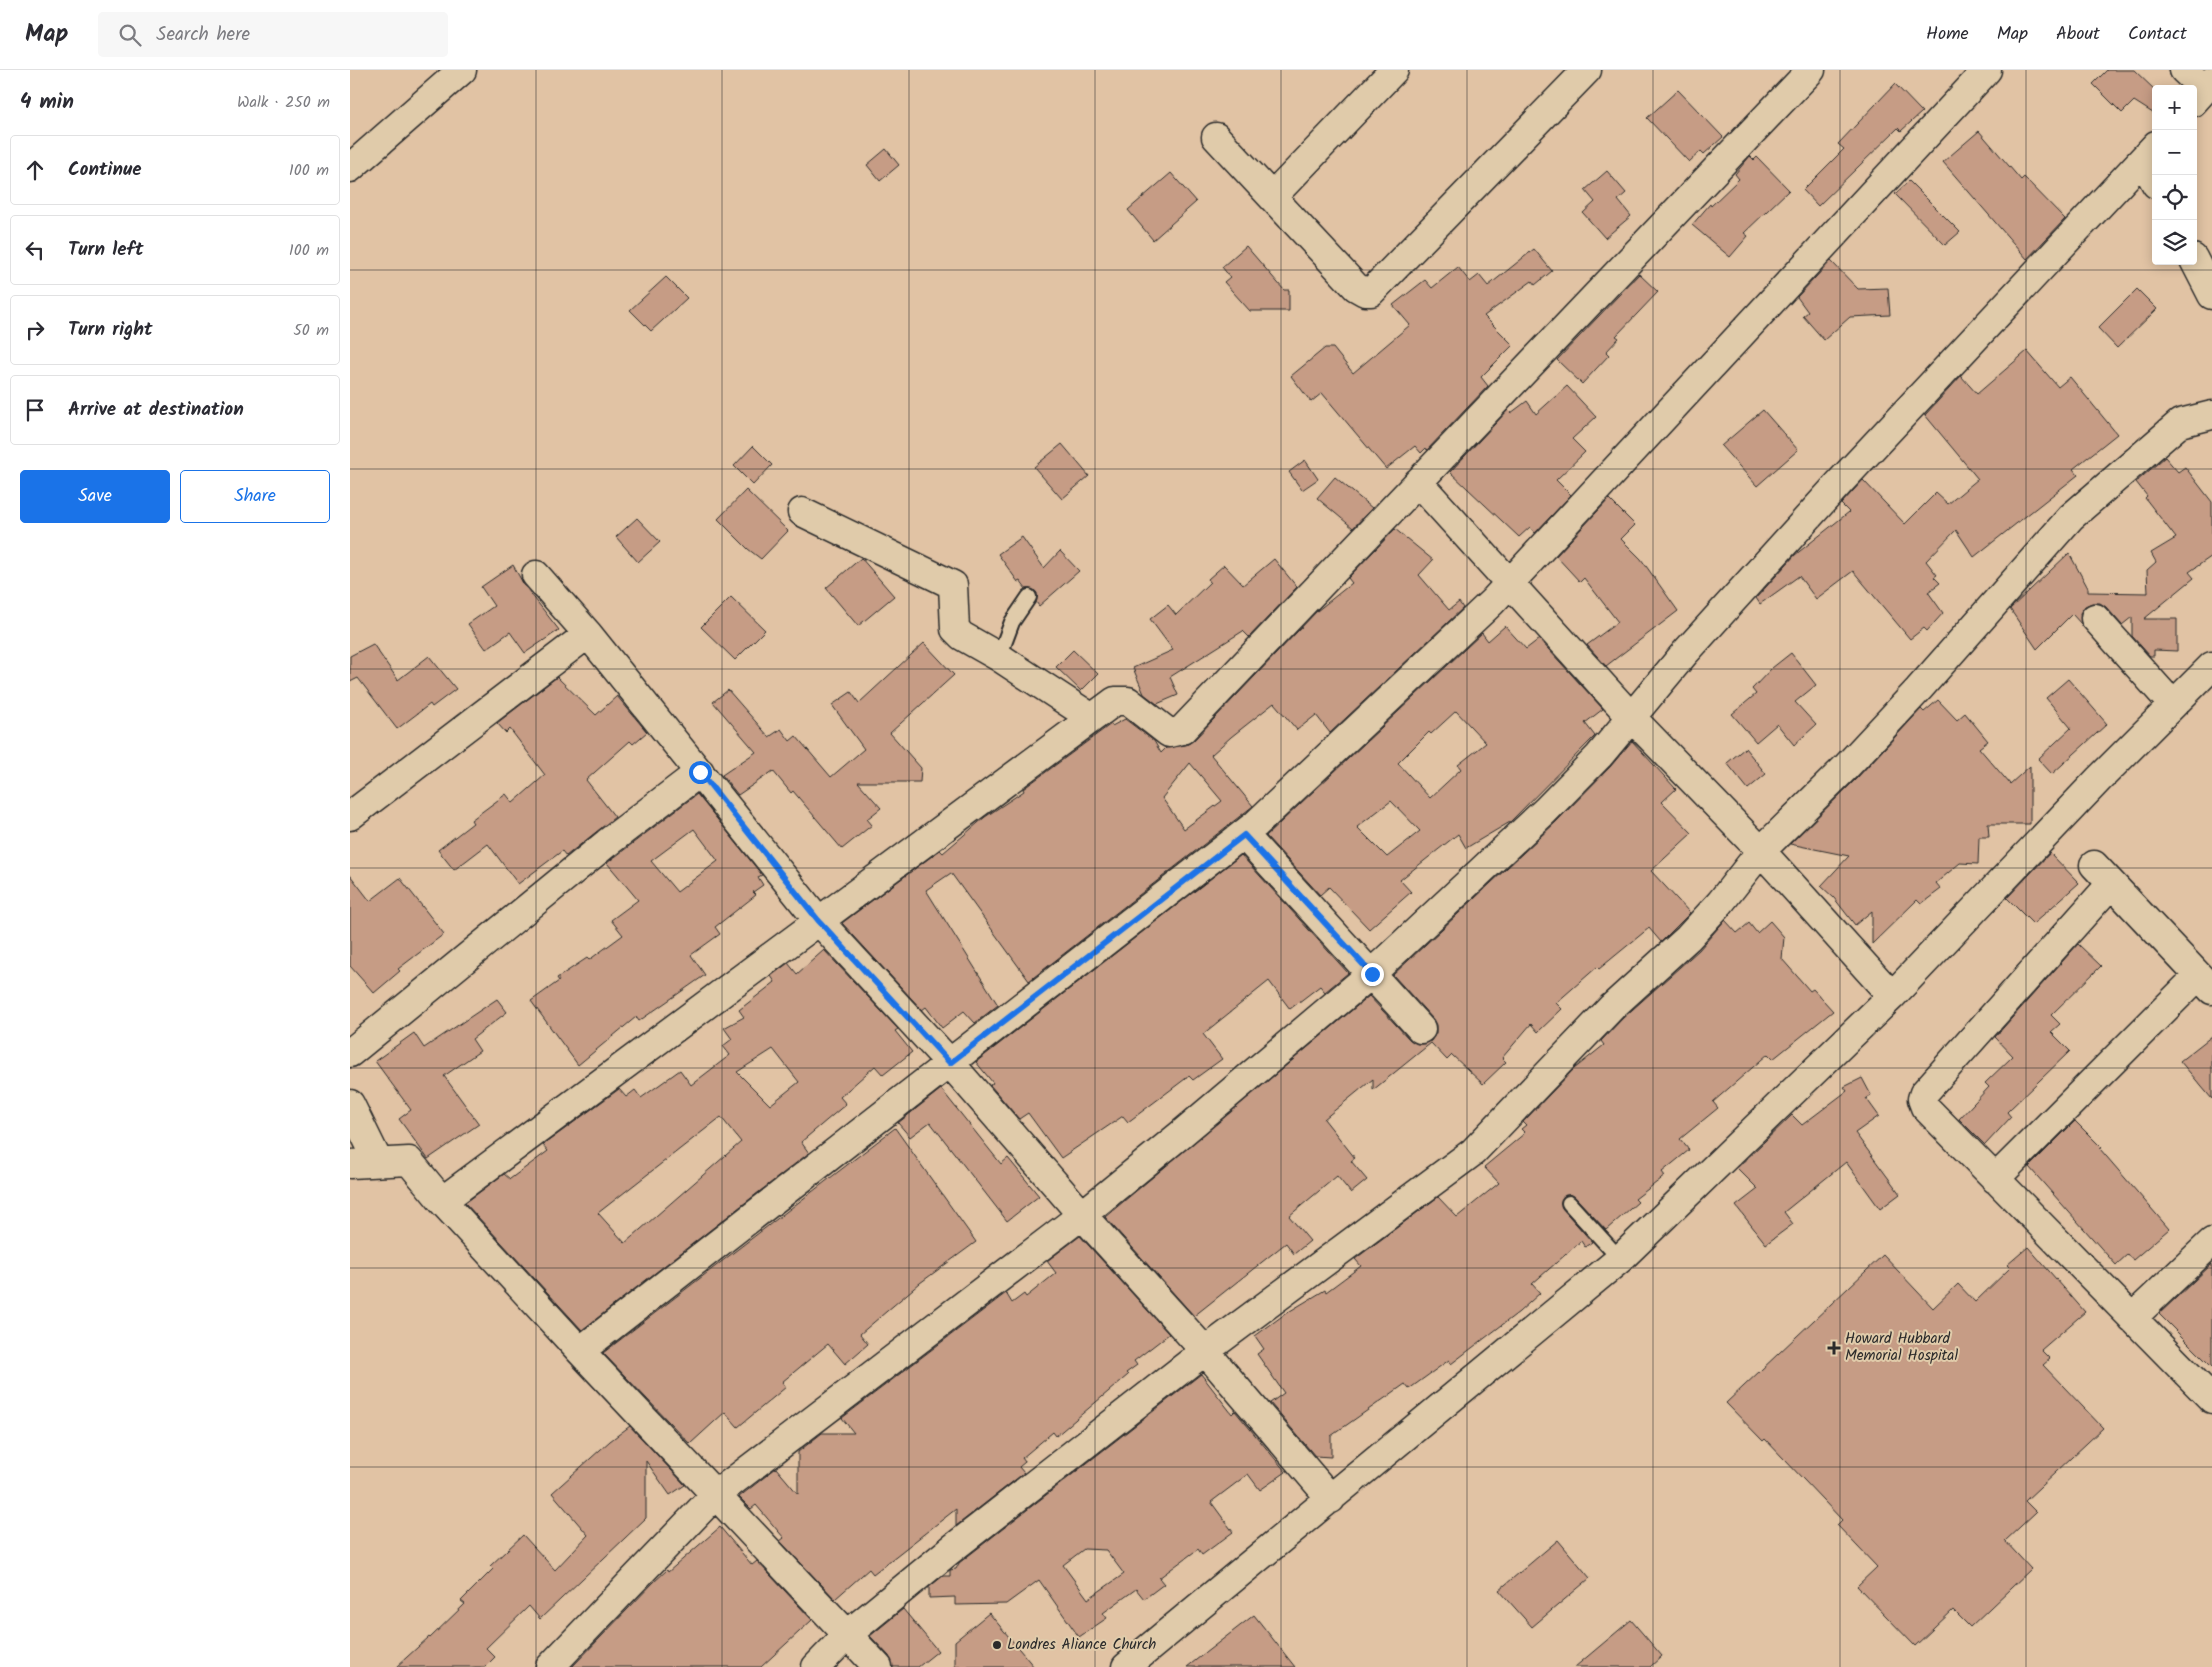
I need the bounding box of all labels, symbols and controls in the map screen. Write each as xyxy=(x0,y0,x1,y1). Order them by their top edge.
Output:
search box xyxy=(98,12,448,57)
text: Map xyxy=(25,15,68,54)
text: Search here xyxy=(156,20,250,50)
text: Home xyxy=(1926,20,1969,49)
text: Map xyxy=(1997,20,2028,49)
text: About xyxy=(2056,20,2100,49)
text: Contact xyxy=(2128,20,2187,49)
icon: search xyxy=(116,21,144,49)
map controls xyxy=(2152,85,2197,265)
button: + xyxy=(2152,85,2197,130)
text: 4 min xyxy=(20,86,74,119)
text: Walk · 250 m xyxy=(237,90,330,115)
button: − xyxy=(2152,130,2197,175)
text: Continue xyxy=(68,155,141,185)
icon: ahead xyxy=(21,156,49,184)
text: 100 m xyxy=(289,158,329,183)
button: locate xyxy=(2152,175,2197,220)
button: layers xyxy=(2152,220,2197,265)
text: Turn left xyxy=(68,235,143,265)
icon: left xyxy=(21,236,49,264)
text: 100 m xyxy=(289,238,329,263)
text: Turn right xyxy=(68,315,153,345)
icon: right xyxy=(21,316,49,344)
text: 50 m xyxy=(293,318,329,343)
text: Arrive at destination xyxy=(68,395,244,425)
icon: arrive xyxy=(21,396,49,424)
button: Save xyxy=(20,470,170,523)
button: Share xyxy=(180,470,330,523)
route start xyxy=(689,761,712,784)
route end xyxy=(1361,963,1384,986)
place label: Howard Hubbard Memorial Hospital xyxy=(1845,1327,1958,1368)
marker: Howard Hubbard Memorial Hospital xyxy=(1827,1341,1841,1355)
place label: Londres Aliance Church xyxy=(1007,1633,1156,1657)
marker: Londres Aliance Church xyxy=(991,1639,1003,1651)

